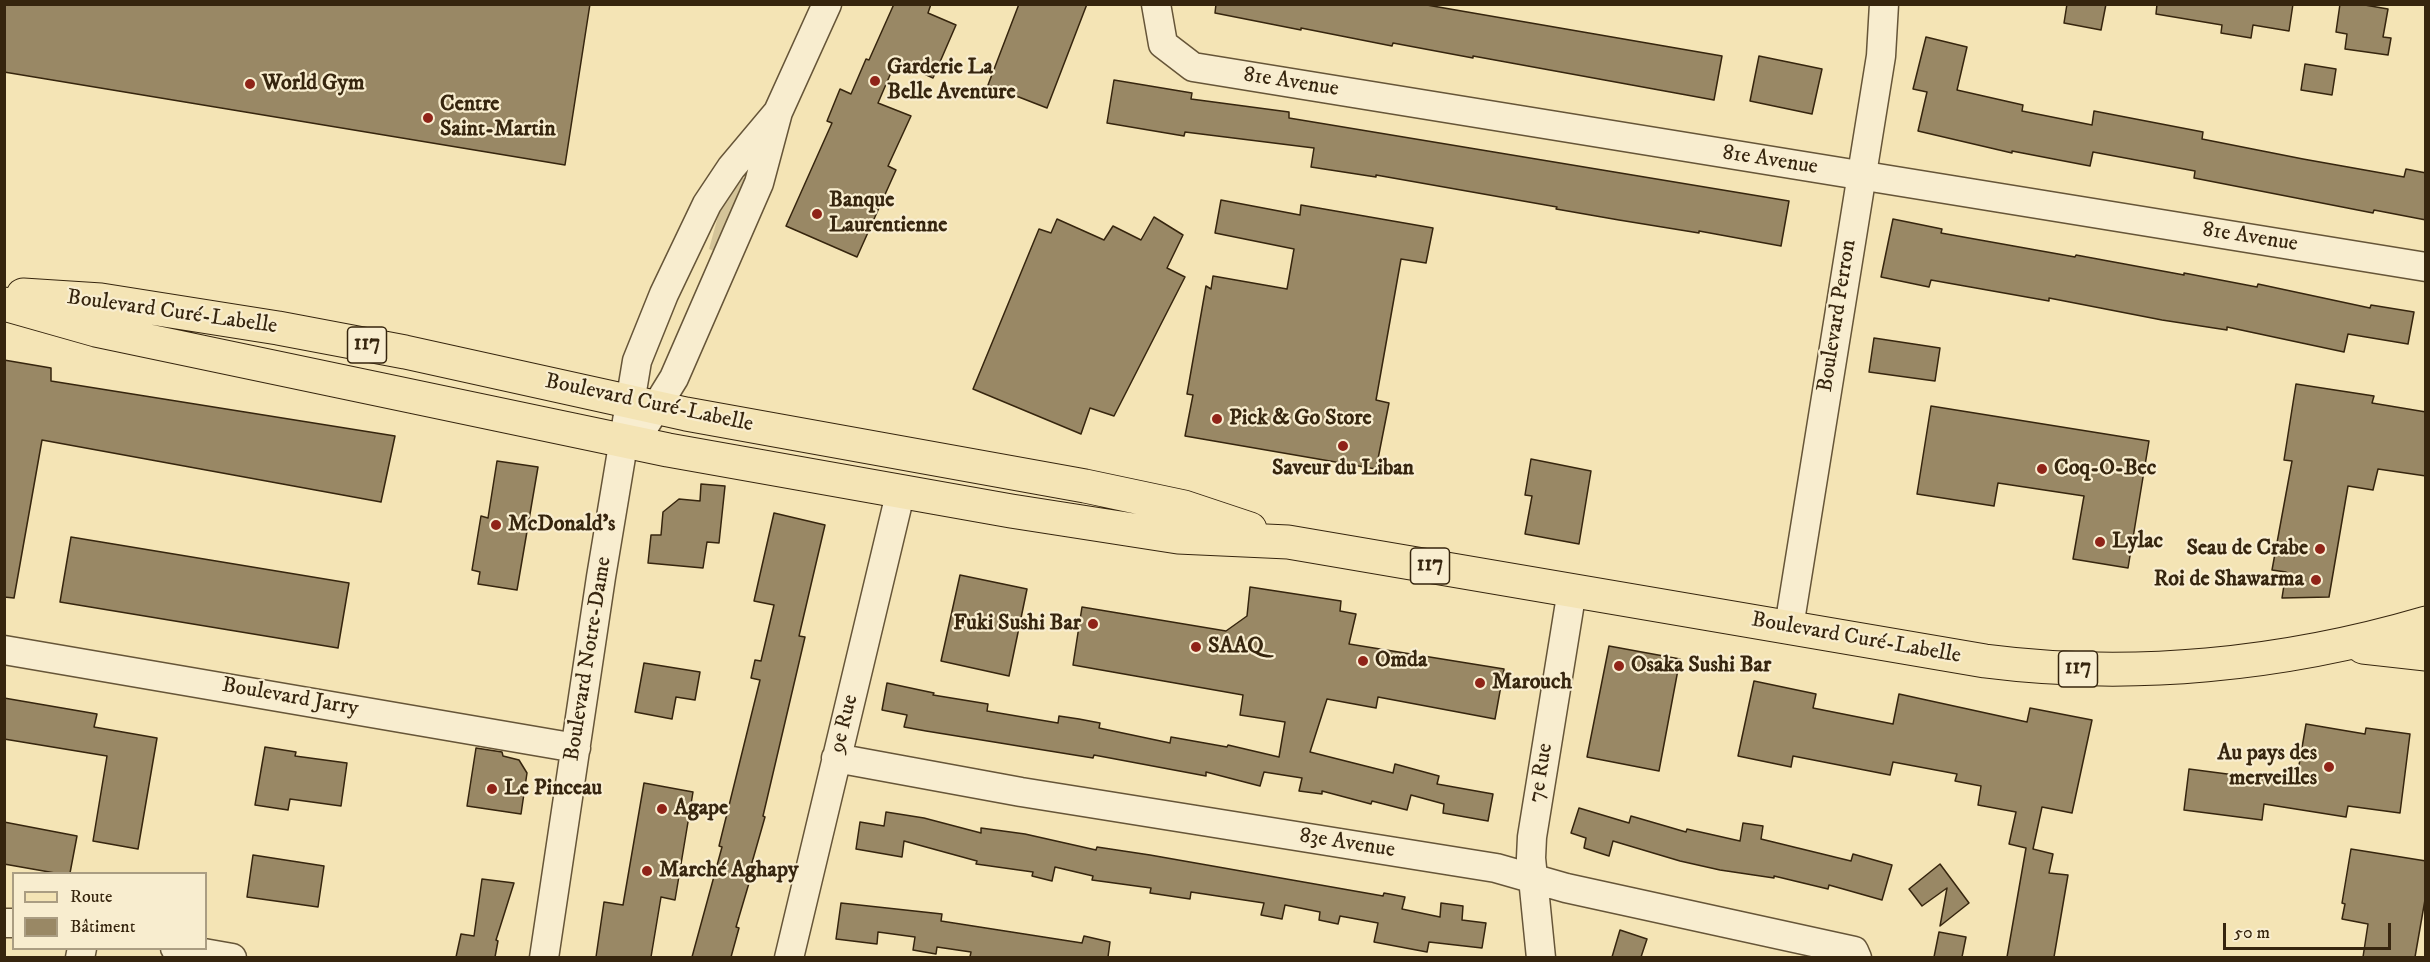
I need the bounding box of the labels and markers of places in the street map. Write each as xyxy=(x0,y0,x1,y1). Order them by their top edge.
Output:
place label: Garderie La Belle Aventure xyxy=(887,55,1016,106)
place label: World Gym xyxy=(262,71,364,97)
marker: Garderie La Belle Aventure xyxy=(868,74,882,88)
marker: World Gym xyxy=(243,77,257,91)
place label: Centre Saint-Martin xyxy=(440,92,556,144)
marker: Centre Saint-Martin xyxy=(421,111,435,125)
place label: Banque Laurentienne xyxy=(829,188,947,240)
marker: Banque Laurentienne xyxy=(810,207,824,221)
place label: Pick & Go Store xyxy=(1229,406,1371,432)
marker: Pick & Go Store xyxy=(1210,412,1224,426)
marker: Saveur du Liban xyxy=(1336,439,1350,453)
place label: Saveur du Liban xyxy=(1272,456,1414,482)
place label: Coq-O-Bec xyxy=(2054,456,2156,482)
marker: Coq-O-Bec xyxy=(2035,462,2049,476)
place label: McDonald's xyxy=(508,512,615,538)
marker: McDonald's xyxy=(489,518,503,532)
place label: Lylac xyxy=(2112,529,2163,555)
marker: Lylac xyxy=(2093,535,2107,549)
place label: Seau de Crabe xyxy=(2186,536,2308,562)
marker: Seau de Crabe xyxy=(2313,542,2327,556)
place label: Roi de Shawarma xyxy=(2154,567,2304,593)
marker: Roi de Shawarma xyxy=(2309,573,2323,587)
place label: Fuki Sushi Bar xyxy=(953,611,1081,637)
marker: Fuki Sushi Bar xyxy=(1086,617,1100,631)
place label: SAAQ xyxy=(1208,634,1264,660)
marker: SAAQ xyxy=(1189,640,1203,654)
place label: Omda xyxy=(1375,648,1427,674)
place label: Osaka Sushi Bar xyxy=(1631,653,1771,679)
marker: Omda xyxy=(1356,654,1370,668)
marker: Osaka Sushi Bar xyxy=(1612,659,1626,673)
place label: Marouch xyxy=(1492,670,1572,696)
marker: Marouch xyxy=(1473,676,1487,690)
place label: Au pays des merveilles xyxy=(2217,741,2317,792)
marker: Au pays des merveilles xyxy=(2322,760,2336,774)
place label: Le Pinceau xyxy=(504,776,602,802)
marker: Le Pinceau xyxy=(485,782,499,796)
place label: Agape xyxy=(674,796,728,822)
marker: Agape xyxy=(655,802,669,816)
place label: Marché Aghapy xyxy=(659,858,798,884)
marker: Marché Aghapy xyxy=(640,864,654,878)

